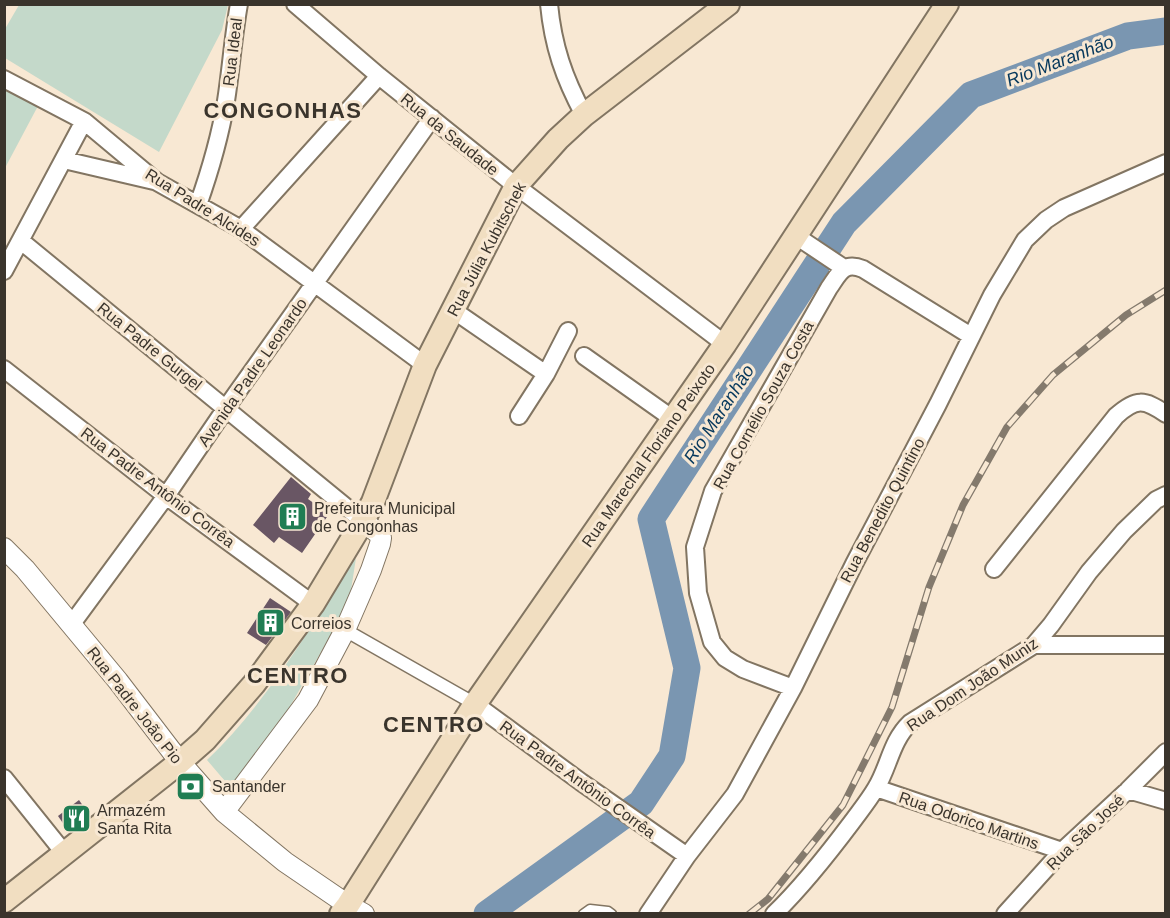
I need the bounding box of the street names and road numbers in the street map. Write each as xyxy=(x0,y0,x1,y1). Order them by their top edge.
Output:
street label: Rua Ideal xyxy=(220,17,245,87)
street label: Rua da Saudade xyxy=(398,90,502,179)
street label: Rua Padre Alcides xyxy=(142,165,263,250)
street label: Rua Júlia Kubitschek xyxy=(444,178,529,319)
street label: Avenida Padre Leonardo xyxy=(195,295,310,450)
street label: Rua Padre Gurgel xyxy=(94,299,205,394)
street label: Rua Cornélio Souza Costa xyxy=(710,318,817,492)
street label: Rua Marechal Floriano Peixoto xyxy=(578,360,718,550)
street label: Rua Padre Antônio Corrêa xyxy=(78,424,238,551)
street label: Rua Benedito Quintino xyxy=(837,435,928,585)
street label: Rua Dom João Muniz xyxy=(904,634,1041,734)
street label: Rua Padre João Pio xyxy=(84,644,185,767)
street label: Rua Padre Antônio Corrêa xyxy=(497,717,659,841)
street label: Rua Odorico Martins xyxy=(897,789,1041,852)
street label: Rua São José xyxy=(1043,791,1127,873)

